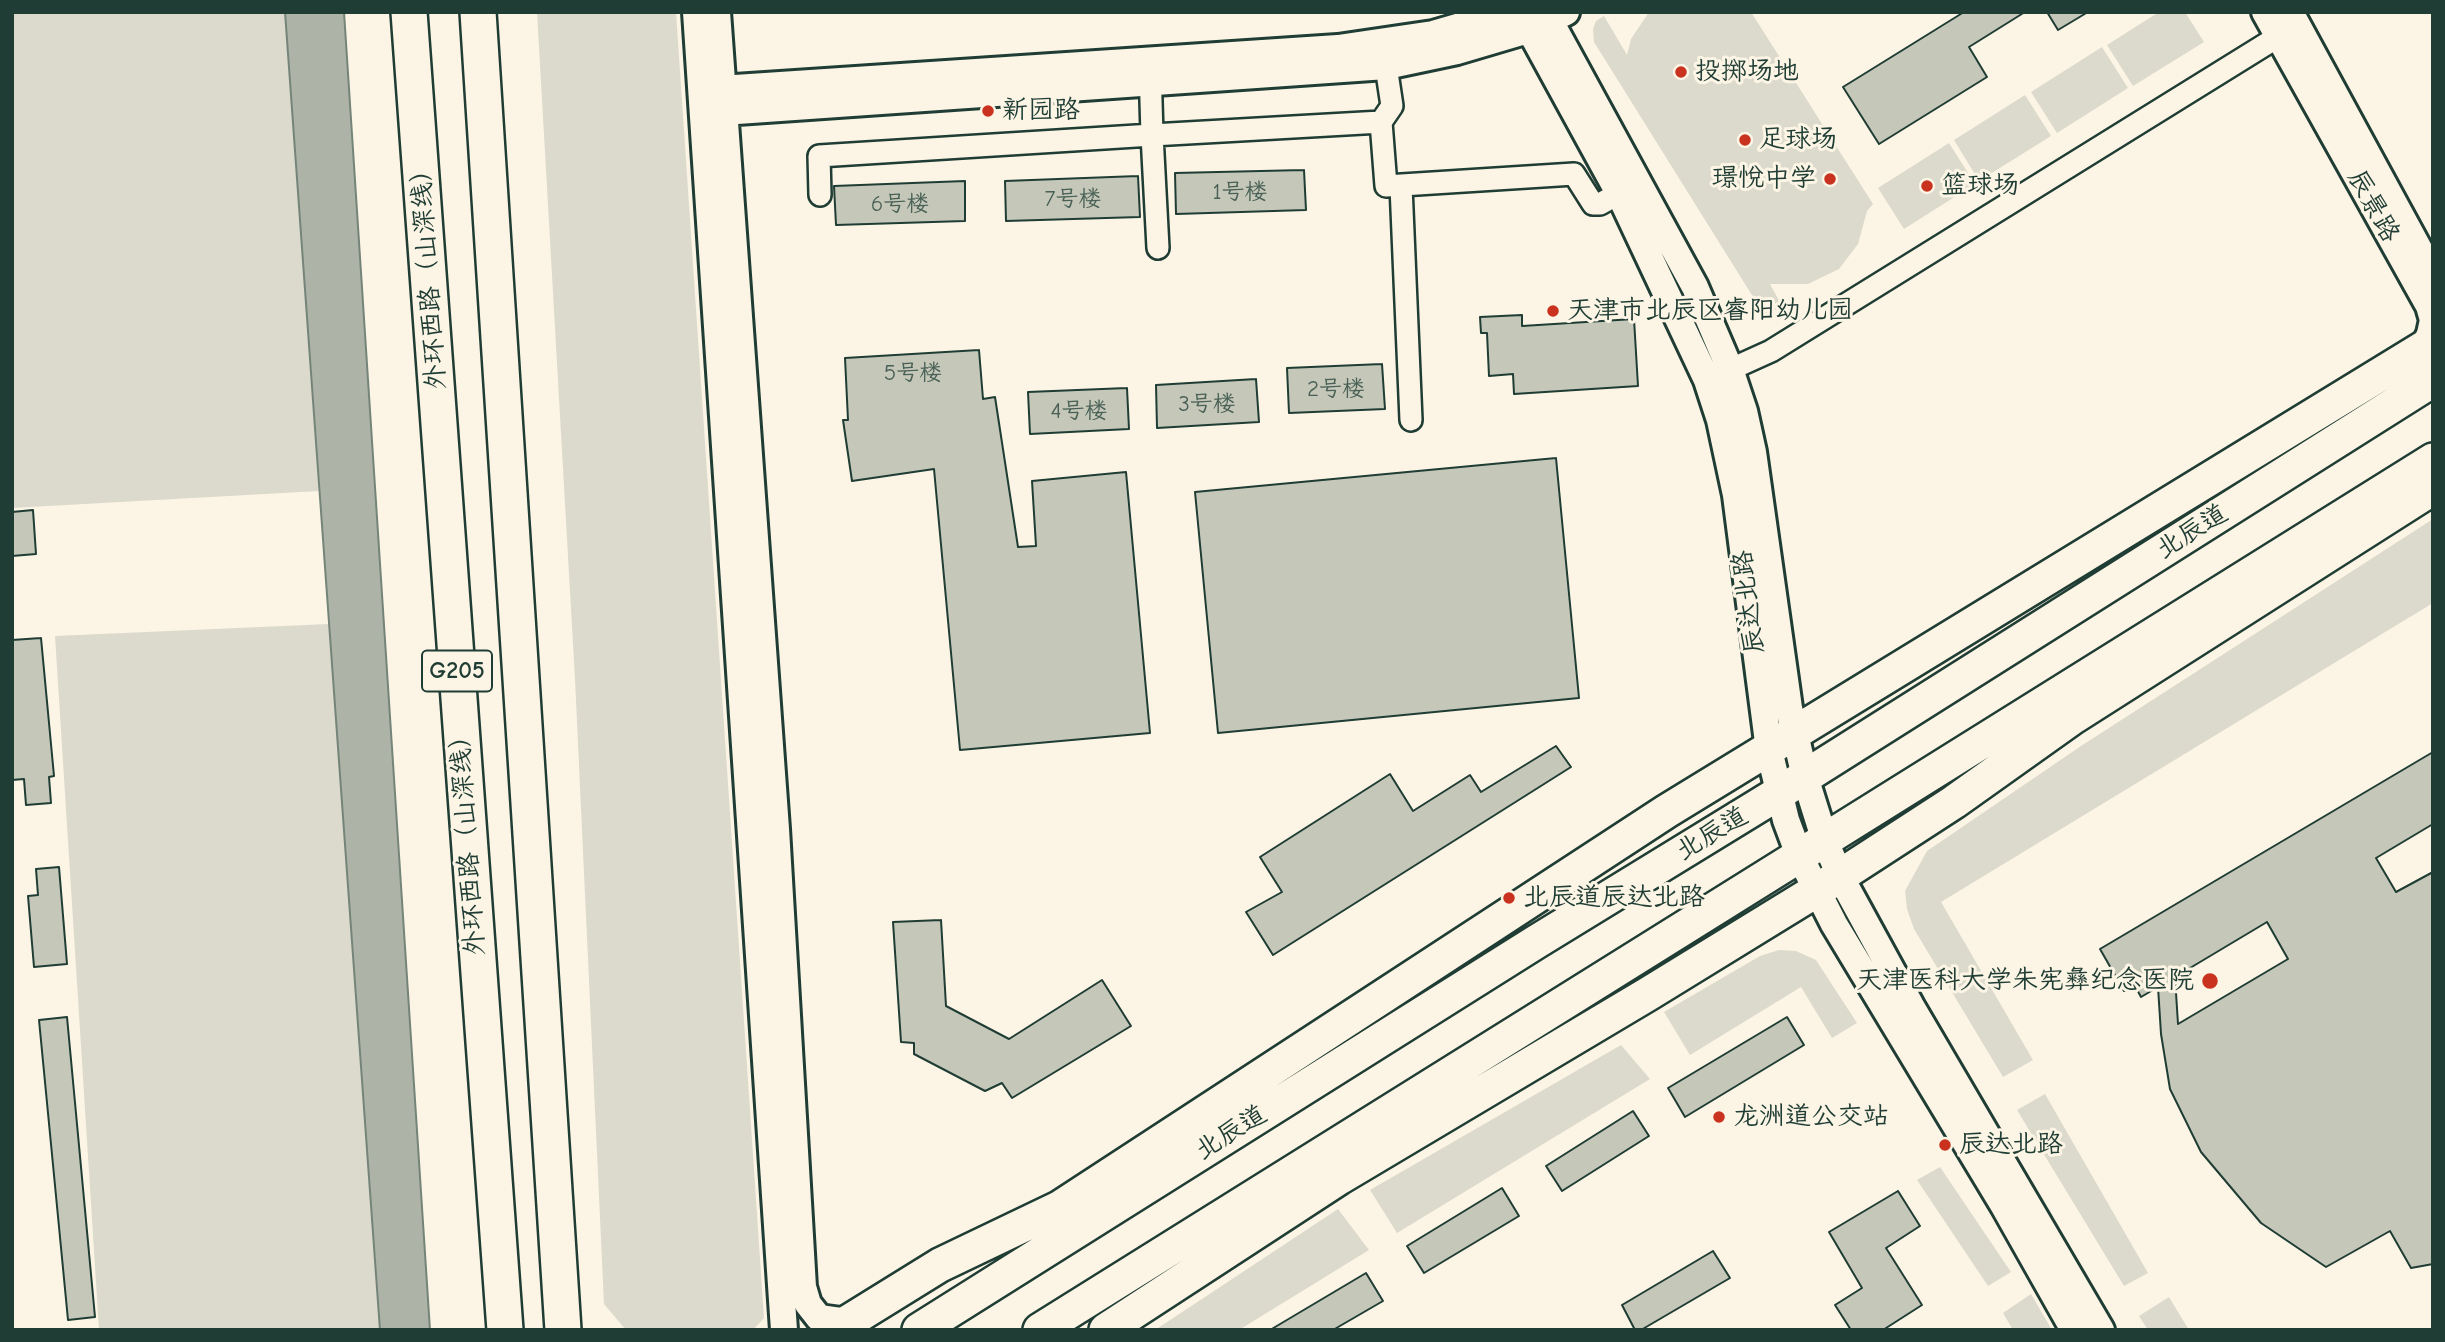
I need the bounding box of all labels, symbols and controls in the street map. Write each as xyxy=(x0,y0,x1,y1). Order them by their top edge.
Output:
place label: 投掷场地 xyxy=(1695,56,1799,88)
marker: 投掷场地 xyxy=(1673,64,1689,80)
place label: 新园路 xyxy=(1002,95,1080,127)
marker: 新园路 xyxy=(980,103,996,119)
place label: 足球场 xyxy=(1759,124,1837,156)
marker: 足球场 xyxy=(1737,132,1753,148)
street label: 外环西路（山深线） xyxy=(405,155,453,391)
place label: 璟悦中学 xyxy=(1712,163,1816,195)
street label: 辰景路 xyxy=(2340,164,2406,248)
place label: 篮球场 xyxy=(1941,170,2019,202)
marker: 璟悦中学 xyxy=(1822,171,1838,187)
house number: 1号楼 xyxy=(1212,178,1268,206)
marker: 篮球场 xyxy=(1919,178,1935,194)
house number: 7号楼 xyxy=(1045,185,1101,213)
house number: 6号楼 xyxy=(871,190,929,218)
place label: 天津市北辰区睿阳幼儿园 xyxy=(1567,295,1853,327)
marker: 天津市北辰区睿阳幼儿园 xyxy=(1545,303,1561,319)
house number: 5号楼 xyxy=(884,359,942,387)
house number: 2号楼 xyxy=(1307,375,1365,403)
house number: 3号楼 xyxy=(1178,390,1236,418)
house number: 4号楼 xyxy=(1050,397,1108,425)
street label: 北辰道 xyxy=(2151,498,2233,566)
street label: 辰达北路 xyxy=(1727,548,1771,656)
road number: G205 xyxy=(422,650,492,692)
street label: 外环西路（山深线） xyxy=(444,721,492,957)
street label: 北辰道 xyxy=(1671,801,1753,867)
place label: 北辰道辰达北路 xyxy=(1523,882,1705,914)
marker: 北辰道辰达北路 xyxy=(1501,890,1517,906)
place label: 天津医科大学朱宪彝纪念医院 xyxy=(1856,965,2194,997)
marker: 天津医科大学朱宪彝纪念医院 xyxy=(2200,971,2220,991)
street label: 北辰道 xyxy=(1190,1099,1272,1167)
place label: 龙洲道公交站 xyxy=(1733,1101,1889,1133)
marker: 龙洲道公交站 xyxy=(1711,1109,1727,1125)
place label: 辰达北路 xyxy=(1959,1129,2063,1161)
marker: 辰达北路 xyxy=(1937,1137,1953,1153)

